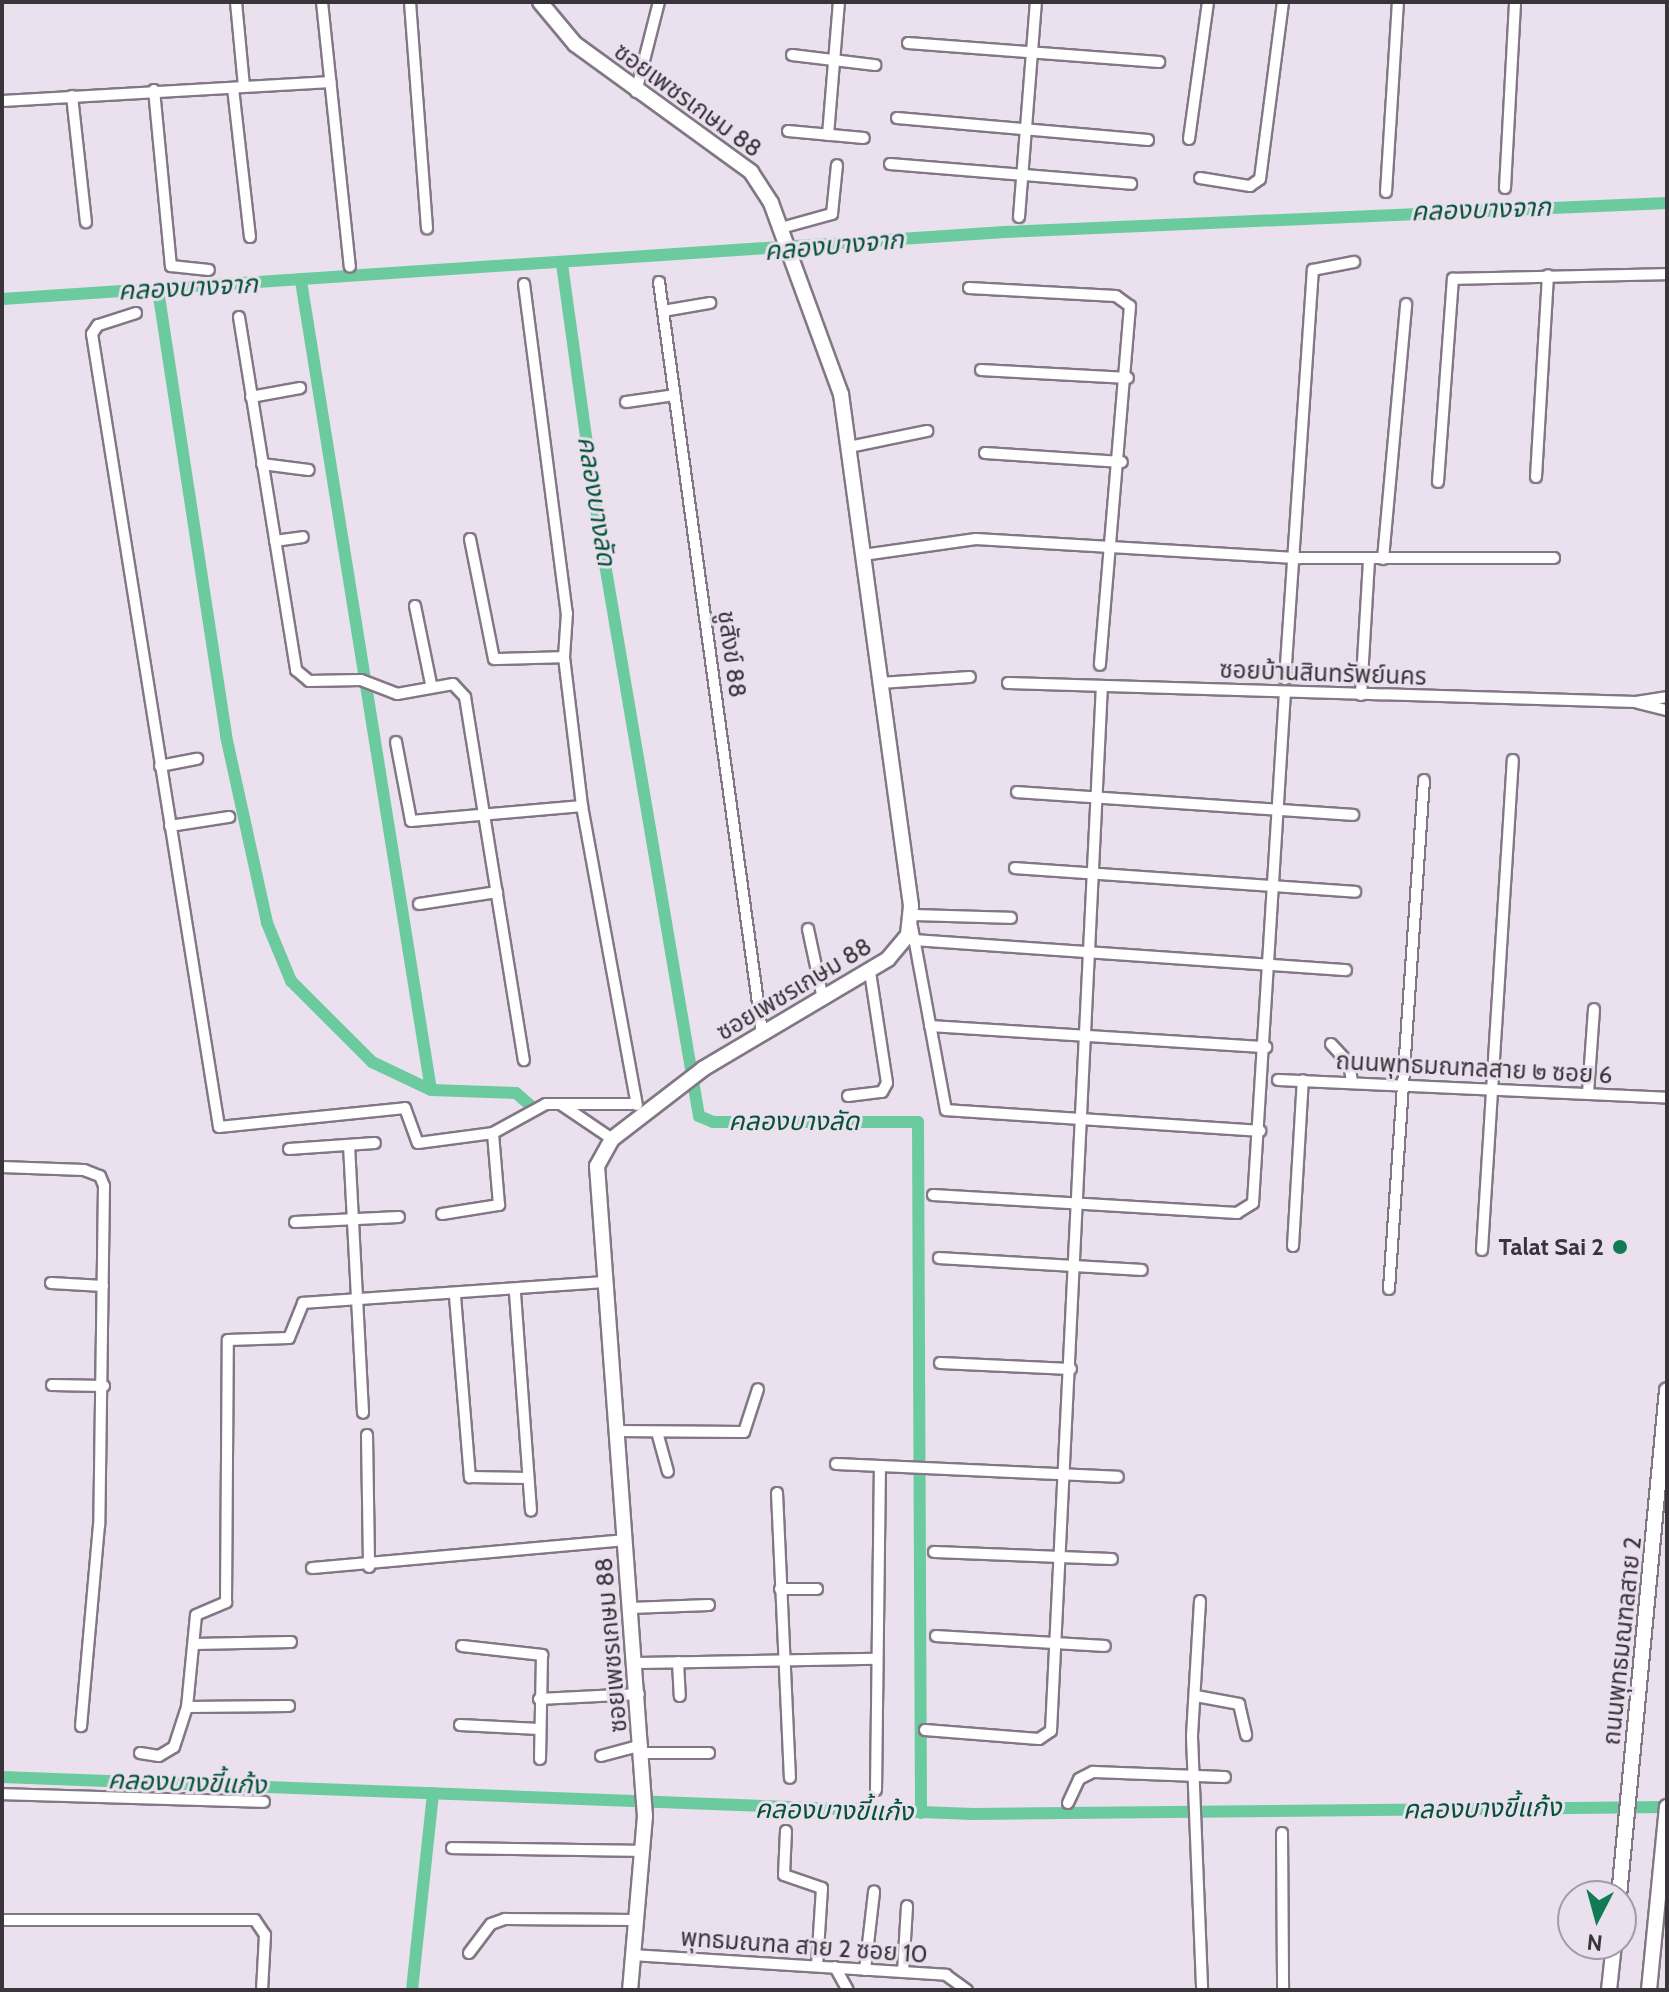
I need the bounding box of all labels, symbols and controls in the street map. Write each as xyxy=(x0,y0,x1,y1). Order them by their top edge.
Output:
street label: ซอยเพชรเกษม 88 xyxy=(608,37,768,163)
water label: คลองบางจาก xyxy=(1411,192,1551,228)
water label: คลองบางจาก xyxy=(763,224,905,268)
water label: คลองบางจาก xyxy=(117,269,259,307)
water label: คลองบางลัด xyxy=(570,434,622,568)
street label: ชูสังข์ 88 xyxy=(712,609,752,699)
street label: ซอยบ้านสินทรัพย์นคร xyxy=(1219,655,1427,691)
street label: ซอยเพชรเกษม 88 xyxy=(711,931,877,1047)
street label: ถนนพุทธมณฑลสาย ๒ ซอย 6 xyxy=(1335,1046,1613,1090)
water label: คลองบางลัด xyxy=(729,1106,859,1138)
place label: Talat Sai 2 xyxy=(1499,1233,1604,1261)
marker: Talat Sai 2 xyxy=(1611,1238,1629,1256)
street label: ถนนพุทธมณฑลสาย 2 xyxy=(1597,1535,1647,1747)
street label: ซอยเพชรเกษม 88 xyxy=(589,1556,633,1734)
water label: คลองบางขี้แก้ง xyxy=(107,1765,267,1801)
water label: คลองบางขี้แก้ง xyxy=(1403,1792,1561,1826)
water label: คลองบางขี้แก้ง xyxy=(755,1794,913,1828)
north arrow xyxy=(1557,1880,1637,1960)
street label: พุทธมณฑล สาย 2 ซอย 10 xyxy=(680,1923,928,1969)
text: N xyxy=(1585,1928,1604,1957)

